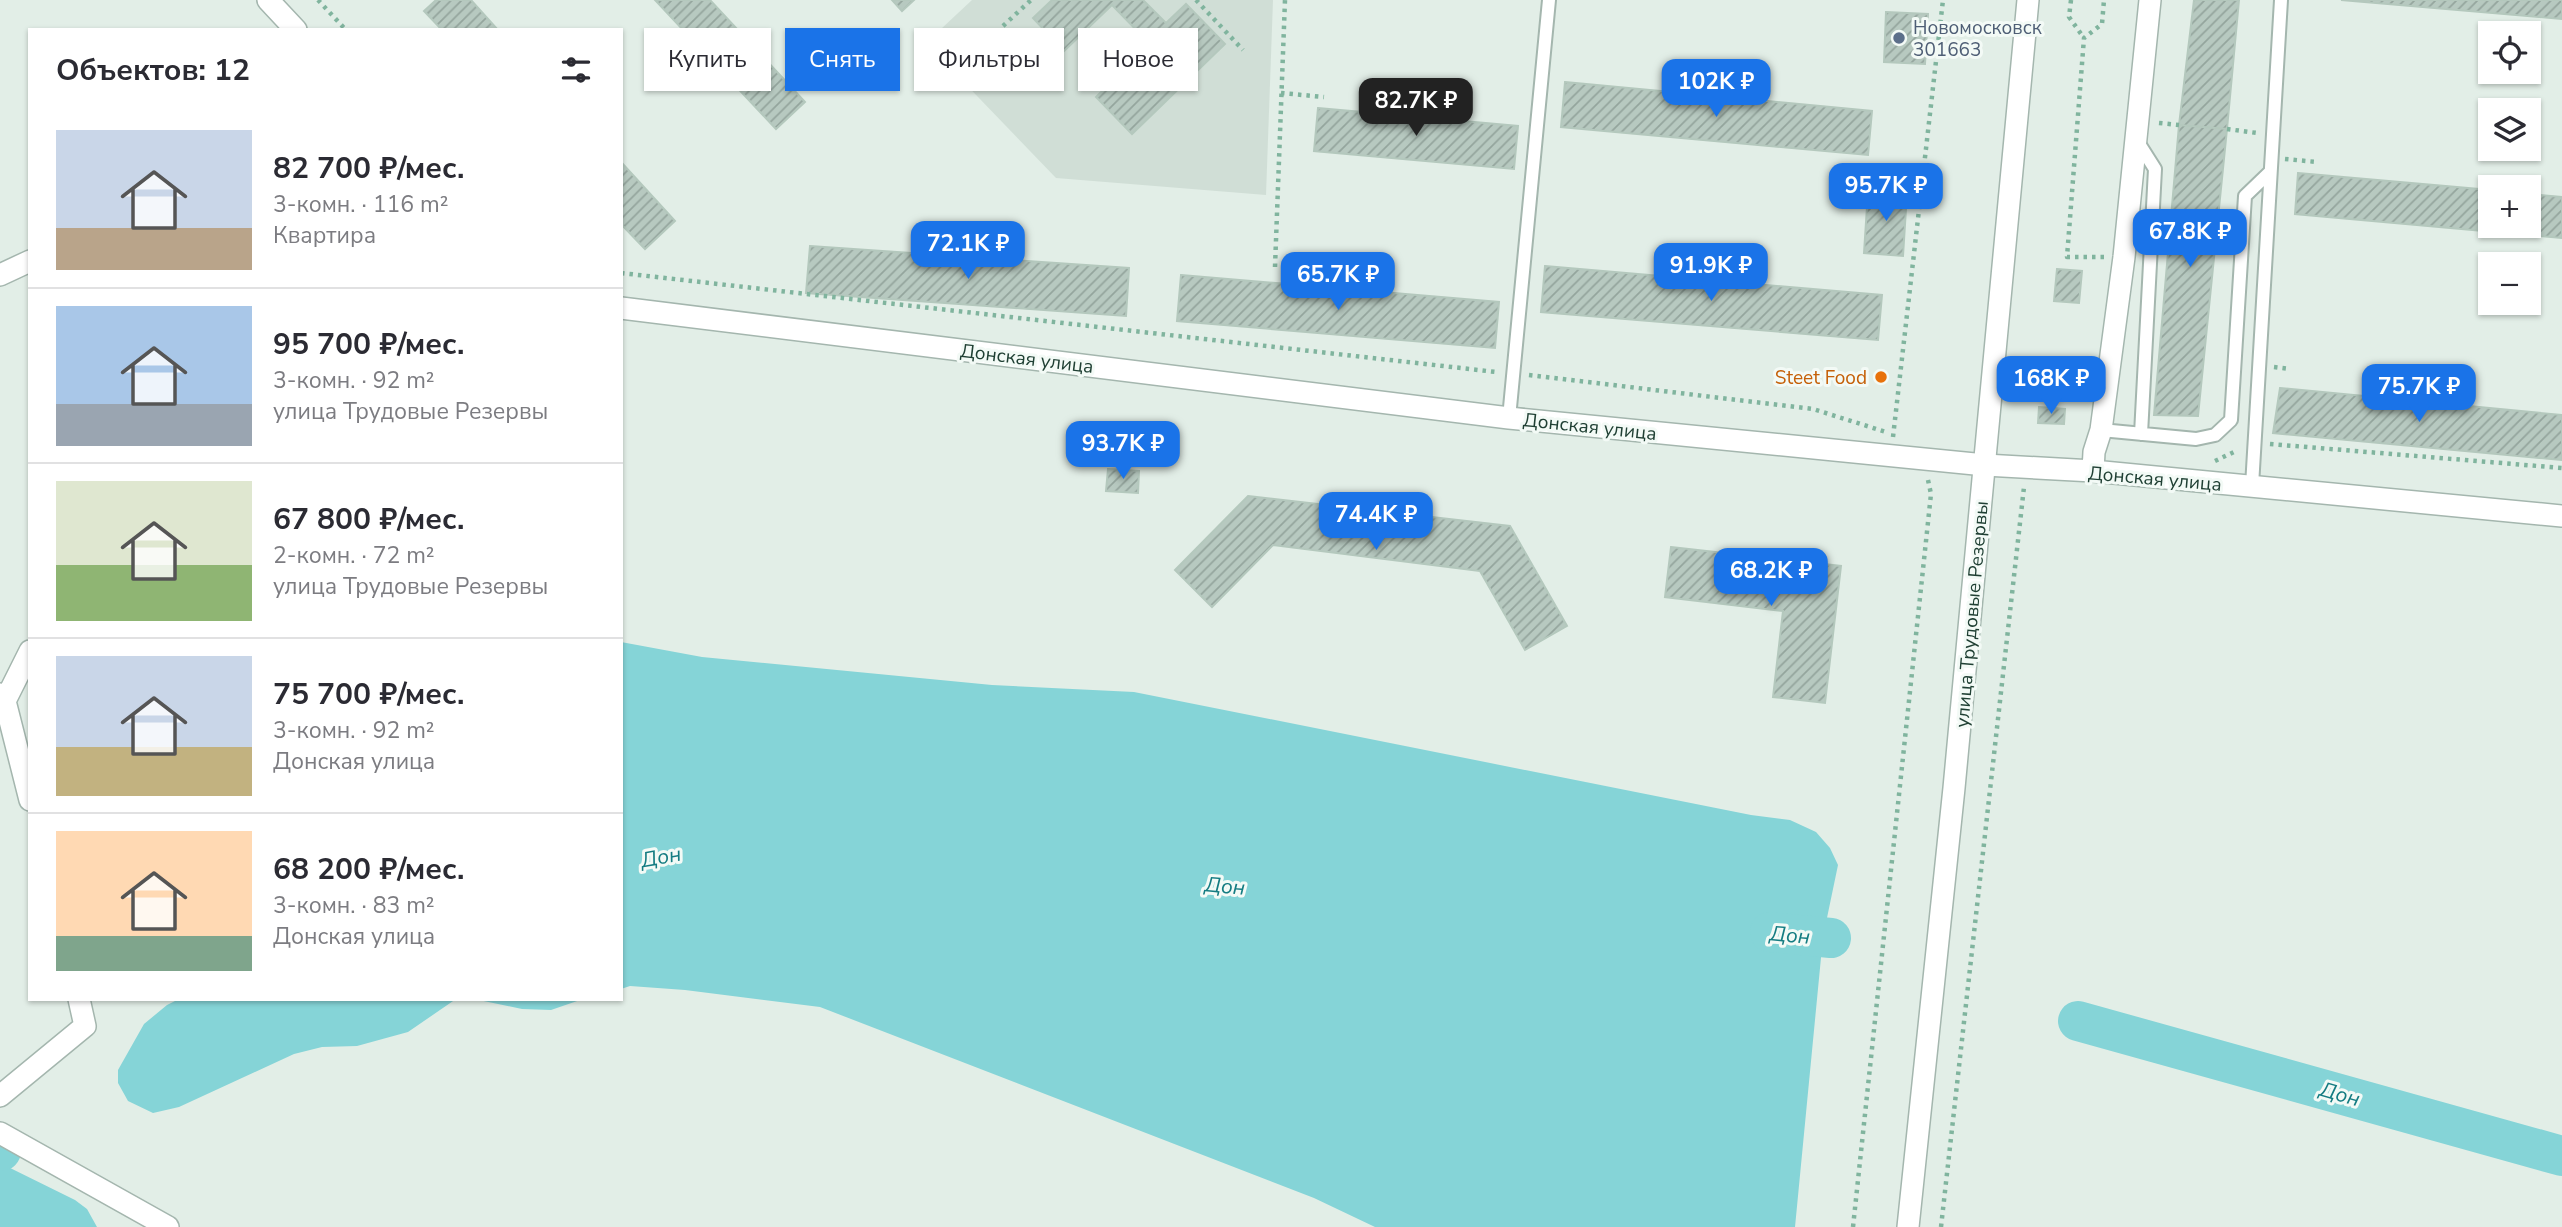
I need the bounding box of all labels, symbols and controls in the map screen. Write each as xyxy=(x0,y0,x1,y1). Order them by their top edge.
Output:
place label: Новомосковск 301663 xyxy=(1913,15,2042,63)
map controls xyxy=(2478,21,2541,315)
button: locate xyxy=(2478,21,2541,84)
chip: Купить xyxy=(644,28,771,91)
chip: Снять xyxy=(785,28,900,91)
chip: Фильтры xyxy=(914,28,1064,91)
chip: Новое xyxy=(1078,28,1198,91)
marker: Новомосковск 301663 xyxy=(1891,30,1907,46)
text: Объектов: 12 xyxy=(56,50,250,91)
icon: filters xyxy=(557,51,595,89)
pin: 102K ₽ xyxy=(1659,60,1773,119)
text: 102K ₽ xyxy=(1678,66,1754,97)
pin: 82.7K ₽ xyxy=(1351,78,1481,138)
text: 82.7K ₽ xyxy=(1375,85,1457,116)
button: layers xyxy=(2478,98,2541,161)
text: 82 700 ₽/мес. xyxy=(273,148,464,189)
icon: home xyxy=(112,158,196,242)
pin: 95.7K ₽ xyxy=(1821,164,1951,223)
text: 95.7K ₽ xyxy=(1845,170,1927,201)
button: + xyxy=(2478,175,2541,238)
text: 3-комн. · 116 m² xyxy=(273,189,448,220)
pin: 67.8K ₽ xyxy=(2125,210,2255,269)
text: 67.8K ₽ xyxy=(2149,216,2231,247)
text: Квартира xyxy=(273,220,376,251)
pin: 72.1K ₽ xyxy=(903,222,1033,281)
text: 72.1K ₽ xyxy=(927,228,1009,259)
pin: 91.9K ₽ xyxy=(1646,244,1776,303)
text: 91.9K ₽ xyxy=(1670,250,1752,281)
pin: 65.7K ₽ xyxy=(1273,252,1403,312)
button: − xyxy=(2478,252,2541,315)
text: 65.7K ₽ xyxy=(1297,259,1379,290)
text: 95 700 ₽/мес. xyxy=(273,324,464,365)
icon: home xyxy=(112,334,196,418)
street label: Донская улица xyxy=(959,338,1095,380)
pin: 168K ₽ xyxy=(1994,356,2108,416)
text: 168K ₽ xyxy=(2013,363,2089,394)
pin: 75.7K ₽ xyxy=(2354,364,2484,424)
text: 3-комн. · 92 m² xyxy=(273,365,435,396)
place label: Steet Food xyxy=(1775,365,1867,391)
marker: Steet Food xyxy=(1873,369,1889,385)
text: 75.7K ₽ xyxy=(2378,371,2460,402)
text: улица Трудовые Резервы xyxy=(273,396,548,427)
street label: Донская улица xyxy=(1522,407,1658,447)
pin: 93.7K ₽ xyxy=(1058,421,1188,481)
text: 93.7K ₽ xyxy=(1082,428,1164,459)
street label: Донская улица xyxy=(2087,460,2223,498)
pin: 74.4K ₽ xyxy=(1311,492,1441,552)
text: 67 800 ₽/мес. xyxy=(273,499,464,540)
text: 74.4K ₽ xyxy=(1335,499,1417,530)
street label: улица Трудовые Резервы xyxy=(1949,500,1995,729)
icon: home xyxy=(112,509,196,593)
text: 2-комн. · 72 m² xyxy=(273,540,435,571)
pin: 68.2K ₽ xyxy=(1706,548,1836,608)
text: 68.2K ₽ xyxy=(1730,555,1812,586)
text: улица Трудовые Резервы xyxy=(273,571,548,602)
text: 75 700 ₽/мес. xyxy=(273,674,464,715)
icon: home xyxy=(112,684,196,768)
text: 3-комн. · 92 m² xyxy=(273,715,435,746)
text: Донская улица xyxy=(273,746,435,777)
water label: Дон xyxy=(638,840,683,874)
text: 68 200 ₽/мес. xyxy=(273,849,464,890)
icon: home xyxy=(112,859,196,943)
water label: Дон xyxy=(1203,870,1246,902)
text: 3-комн. · 83 m² xyxy=(273,890,435,921)
water label: Дон xyxy=(1768,919,1811,951)
text: Донская улица xyxy=(273,921,435,952)
water label: Дон xyxy=(2316,1075,2363,1113)

